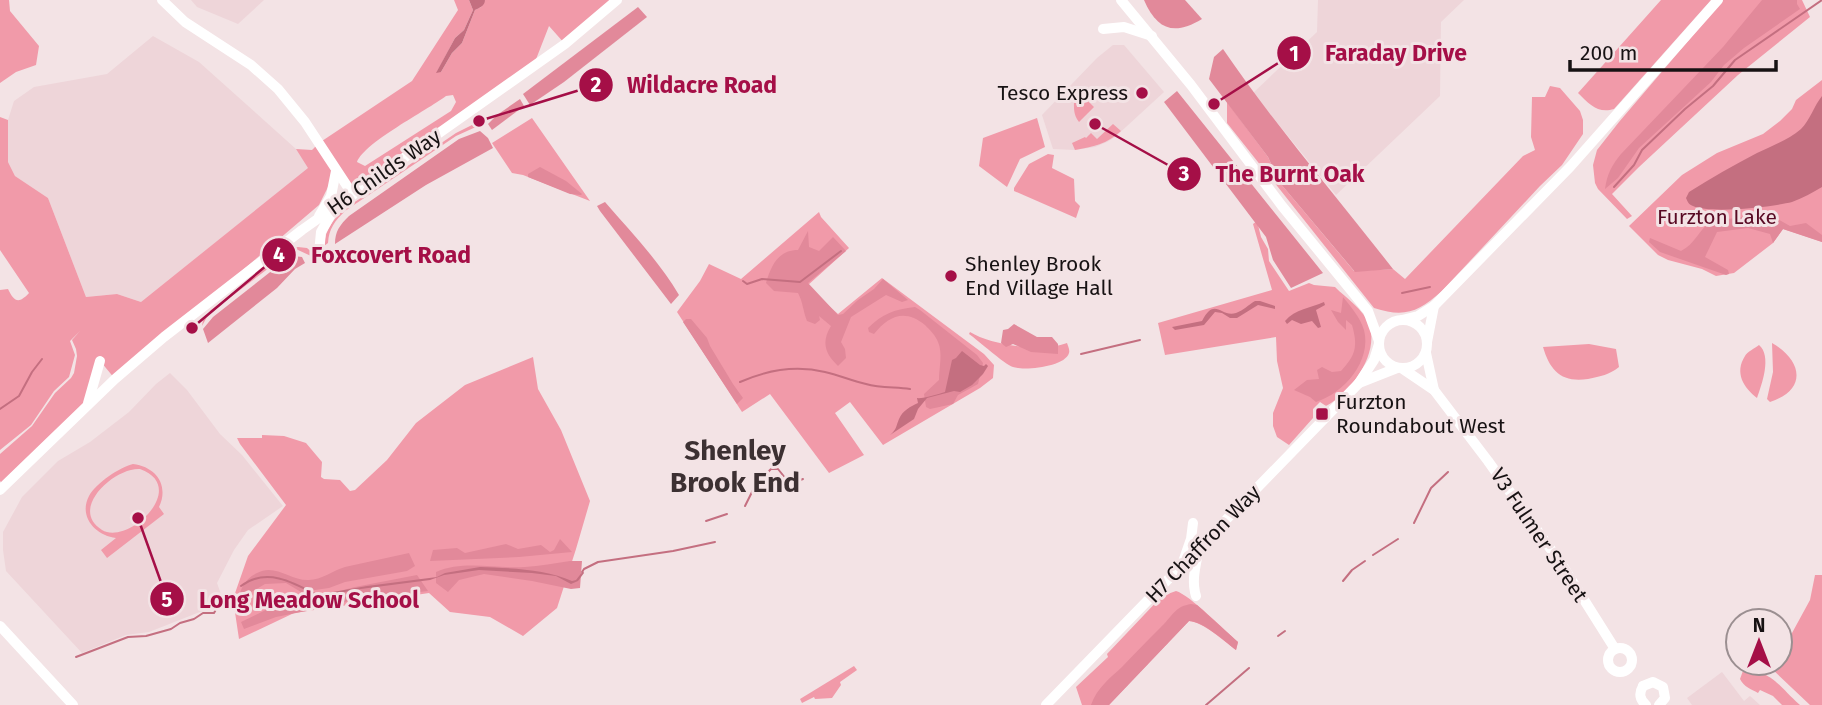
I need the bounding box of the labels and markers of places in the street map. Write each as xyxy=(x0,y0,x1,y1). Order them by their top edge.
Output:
callout: Faraday Drive xyxy=(1276,31,1481,75)
callout: Wildacre Road xyxy=(578,63,791,107)
place label: Tesco Express xyxy=(997,80,1128,106)
marker: Tesco Express xyxy=(1134,85,1150,101)
callout: The Burnt Oak xyxy=(1166,152,1378,196)
callout: Foxcovert Road xyxy=(262,233,485,277)
place label: Shenley Brook End Village Hall xyxy=(965,251,1113,301)
marker: Shenley Brook End Village Hall xyxy=(943,268,959,284)
place label: Furzton Roundabout West xyxy=(1336,389,1506,439)
marker: Furzton Roundabout West xyxy=(1314,406,1330,422)
callout: Long Meadow School xyxy=(150,577,433,621)

